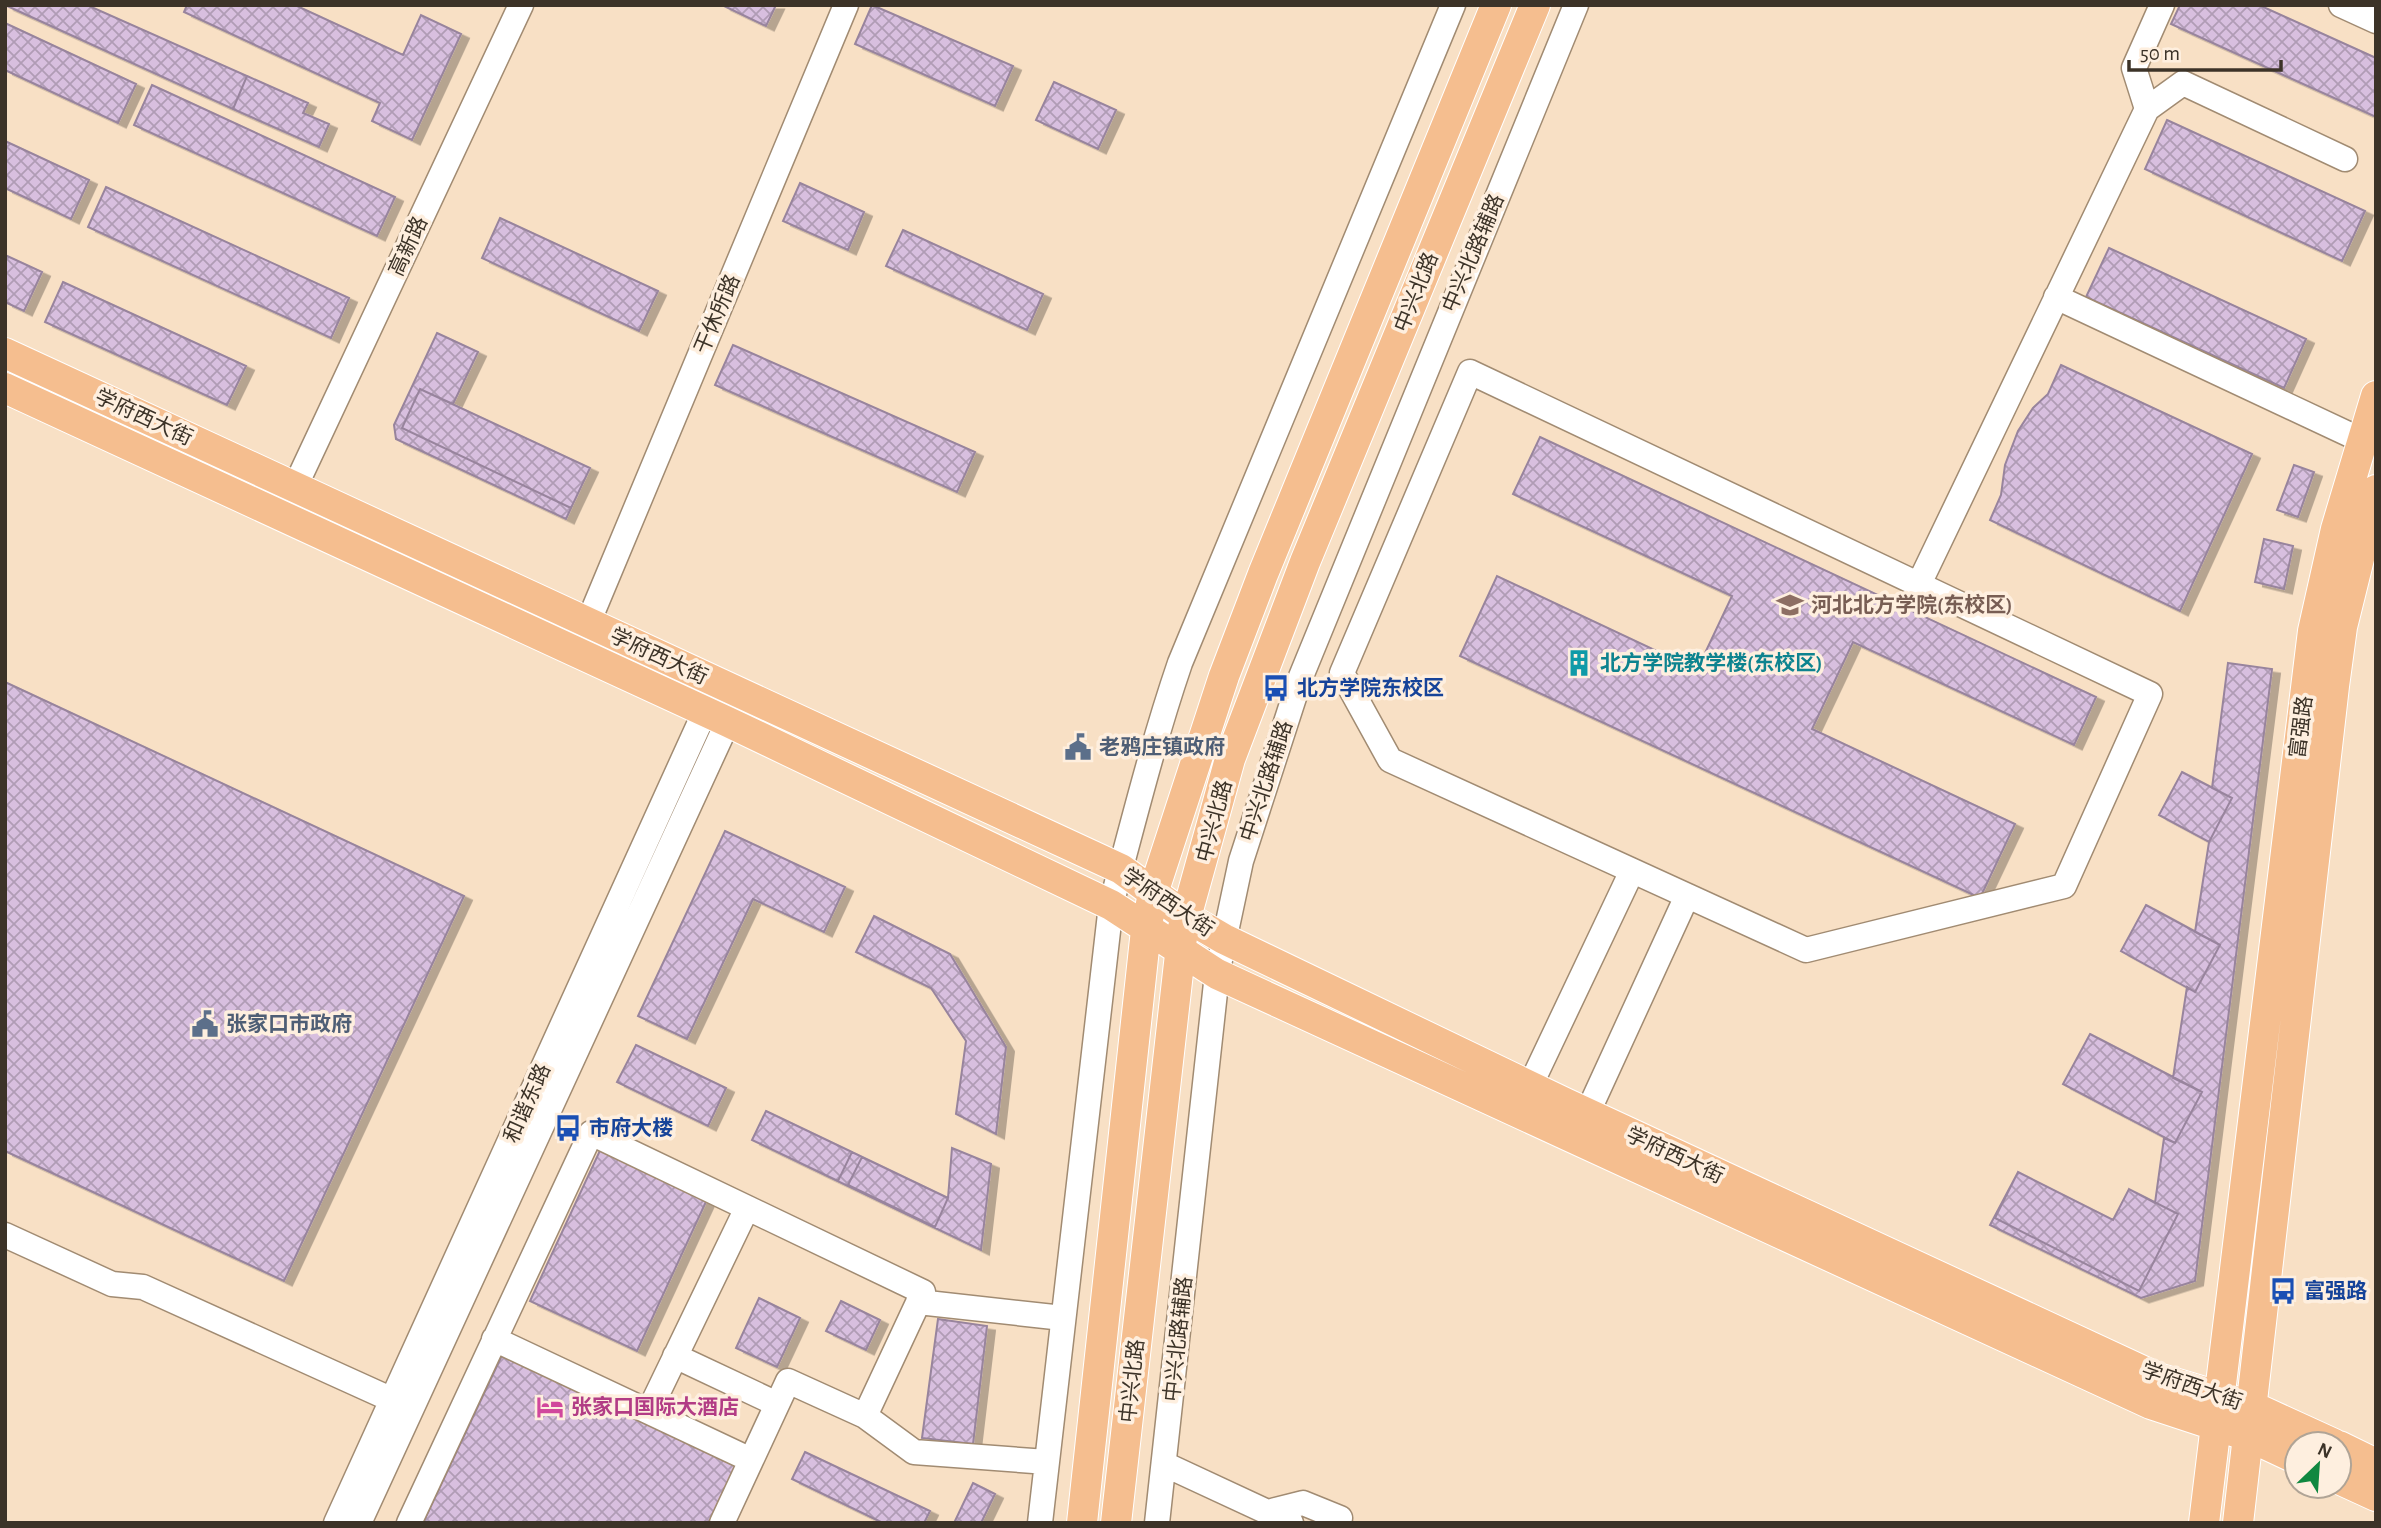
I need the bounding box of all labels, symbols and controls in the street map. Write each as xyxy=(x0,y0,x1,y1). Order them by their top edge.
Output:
scale bar xyxy=(2129,28,2281,72)
text: 50 m xyxy=(2140,43,2180,64)
street label: 中兴北路辅路 xyxy=(1438,191,1508,315)
street label: 高新路 xyxy=(385,213,431,279)
street label: 中兴北路 xyxy=(1390,249,1442,335)
street label: 干休所路 xyxy=(690,271,744,357)
street label: 学府西大街 xyxy=(92,385,196,449)
school or university icon: 河北北方学院(东校区) xyxy=(1775,590,1805,620)
place label: 河北北方学院(东校区) xyxy=(1811,593,2013,616)
street label: 学府西大街 xyxy=(607,624,711,688)
building icon: 北方学院教学楼(东校区) xyxy=(1564,648,1594,678)
place label: 北方学院教学楼(东校区) xyxy=(1600,651,1823,674)
bus stop icon: 北方学院东校区 xyxy=(1261,673,1291,703)
place label: 北方学院东校区 xyxy=(1297,676,1444,699)
street label: 富强路 xyxy=(2286,694,2316,760)
street label: 中兴北路辅路 xyxy=(1236,718,1296,844)
public building icon: 老鸦庄镇政府 xyxy=(1063,732,1093,762)
place label: 老鸦庄镇政府 xyxy=(1099,735,1225,758)
street label: 中兴北路 xyxy=(1193,778,1235,864)
street label: 学府西大街 xyxy=(1118,864,1218,940)
public building icon: 张家口市政府 xyxy=(190,1009,220,1039)
place label: 张家口市政府 xyxy=(226,1012,352,1035)
street label: 和谐东路 xyxy=(500,1060,554,1146)
bus stop icon: 市府大楼 xyxy=(553,1113,583,1143)
place label: 市府大楼 xyxy=(589,1116,673,1139)
street label: 学府西大街 xyxy=(1623,1123,1727,1187)
street label: 中兴北路辅路 xyxy=(1160,1275,1196,1403)
bus stop icon: 富强路 xyxy=(2268,1276,2298,1306)
place label: 富强路 xyxy=(2304,1279,2367,1302)
street label: 中兴北路 xyxy=(1117,1338,1147,1424)
street label: 学府西大街 xyxy=(2139,1359,2245,1413)
hotel icon: 张家口国际大酒店 xyxy=(535,1392,565,1422)
place label: 张家口国际大酒店 xyxy=(571,1395,739,1418)
north arrow xyxy=(2283,1430,2353,1500)
text: N xyxy=(2315,1440,2335,1462)

